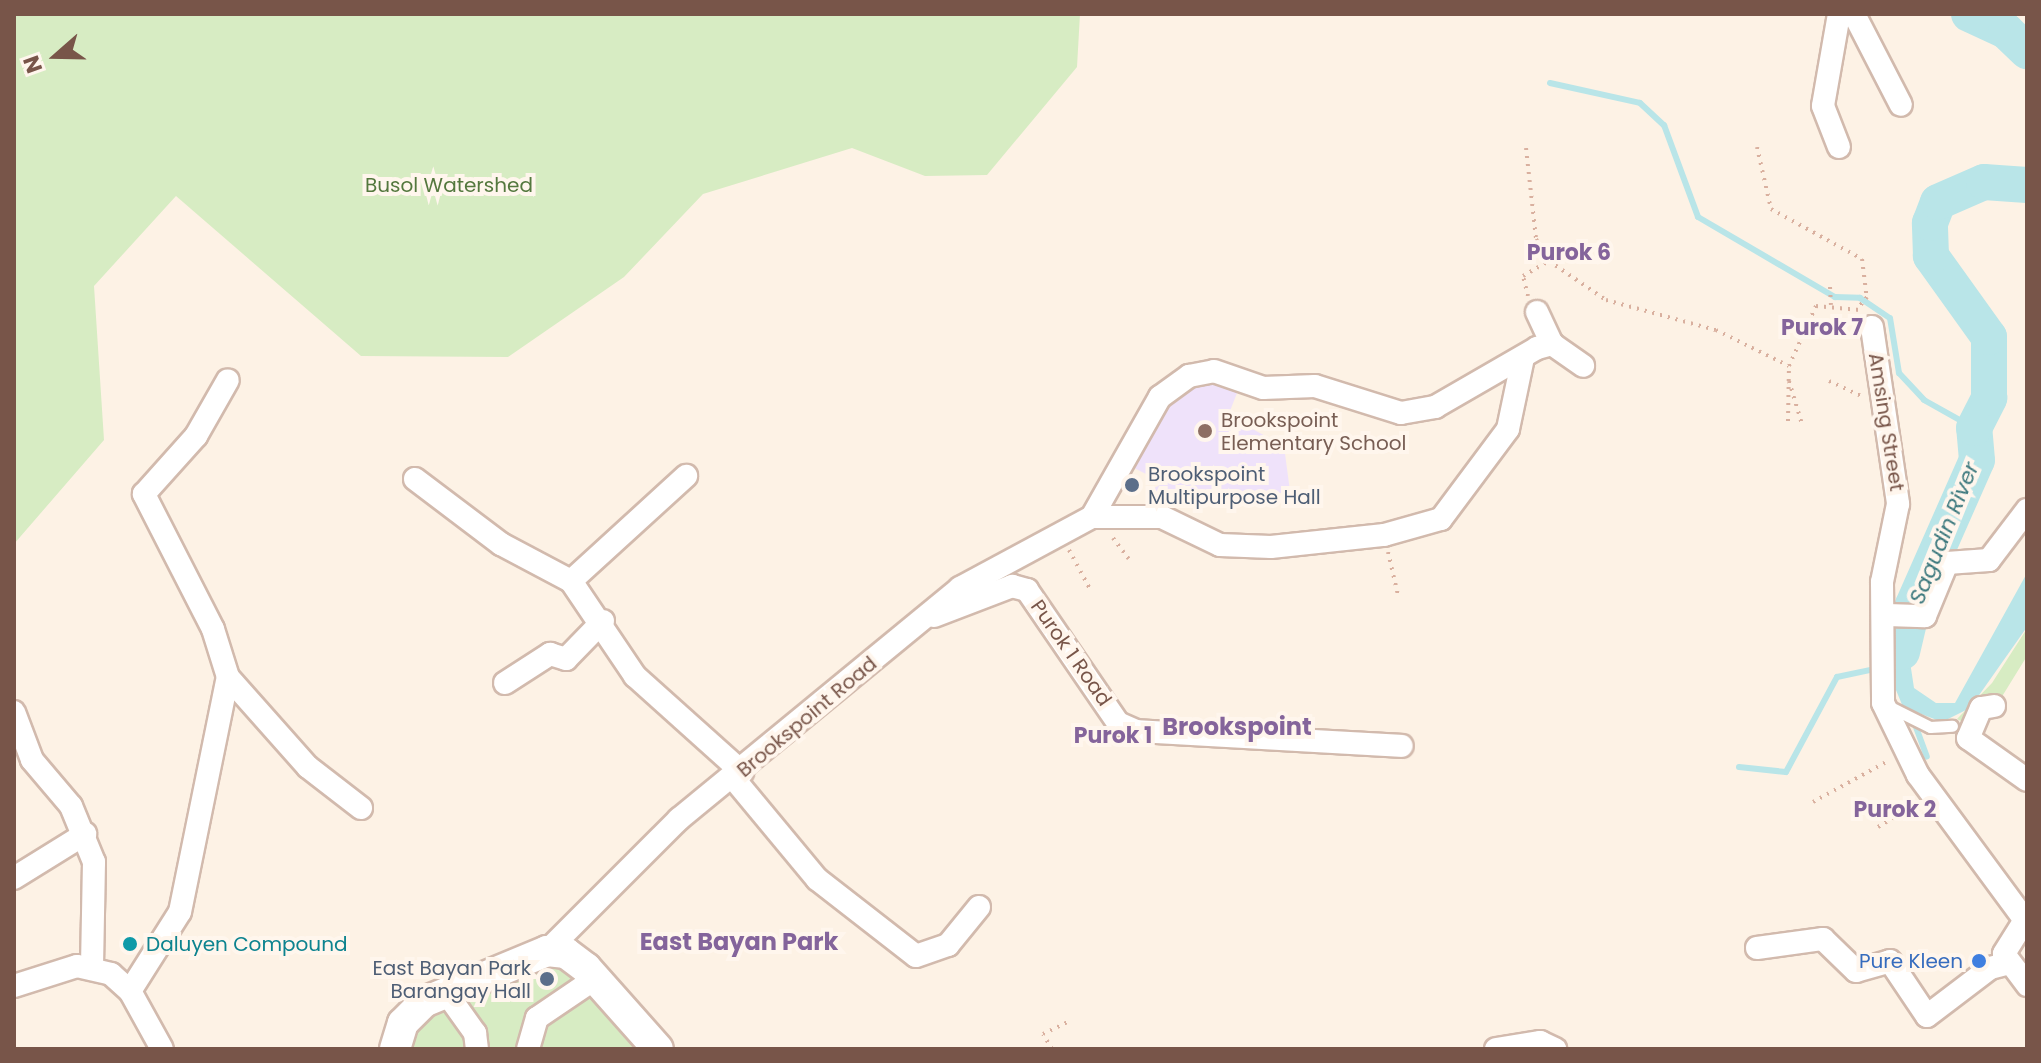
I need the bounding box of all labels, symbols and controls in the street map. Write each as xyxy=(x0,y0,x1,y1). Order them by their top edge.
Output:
north arrow xyxy=(16,16,96,96)
text: N xyxy=(16,51,50,77)
park label: Busol Watershed xyxy=(365,173,533,197)
district label: Purok 6 xyxy=(1527,240,1611,266)
district label: Purok 7 xyxy=(1781,315,1863,341)
street label: Amsing Street xyxy=(1863,351,1909,493)
place label: Brookspoint Elementary School xyxy=(1221,408,1406,455)
marker: Brookspoint Elementary School xyxy=(1196,422,1214,440)
water label: Sagudin River xyxy=(1904,458,1984,608)
place label: Brookspoint Multipurpose Hall xyxy=(1148,462,1321,509)
marker: Brookspoint Multipurpose Hall xyxy=(1123,476,1141,494)
street label: Purok 1 Road xyxy=(1026,595,1116,711)
street label: Brookspoint Road xyxy=(732,652,882,782)
district label: Brookspoint xyxy=(1162,713,1312,741)
district label: Purok 1 xyxy=(1074,723,1152,749)
district label: Purok 2 xyxy=(1854,797,1936,823)
district label: East Bayan Park xyxy=(640,928,838,956)
place label: Daluyen Compound xyxy=(146,932,347,956)
marker: Daluyen Compound xyxy=(121,935,139,953)
place label: Pure Kleen xyxy=(1859,949,1963,973)
marker: Pure Kleen xyxy=(1970,952,1988,970)
place label: East Bayan Park Barangay Hall xyxy=(373,956,531,1003)
marker: East Bayan Park Barangay Hall xyxy=(538,970,556,988)

